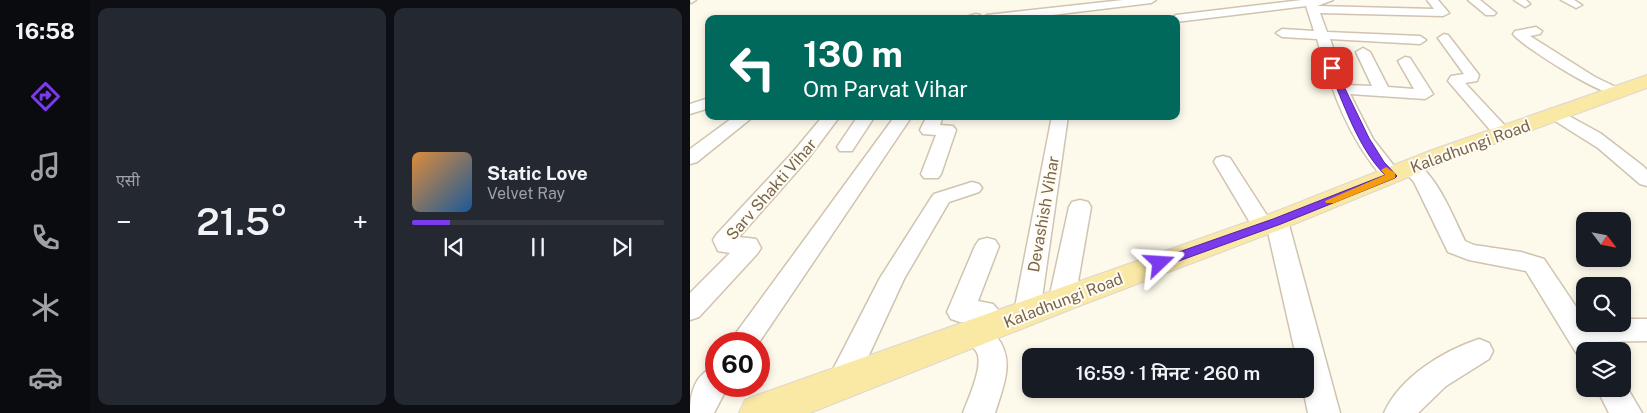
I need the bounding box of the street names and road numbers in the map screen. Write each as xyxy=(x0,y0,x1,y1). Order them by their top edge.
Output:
street label: Kaladhungi Road xyxy=(1408,116,1533,177)
street label: Sarv Shakti Vihar xyxy=(722,135,821,244)
street label: Devashish Vihar xyxy=(1024,154,1063,274)
street label: Kaladhungi Road xyxy=(1001,269,1126,332)

